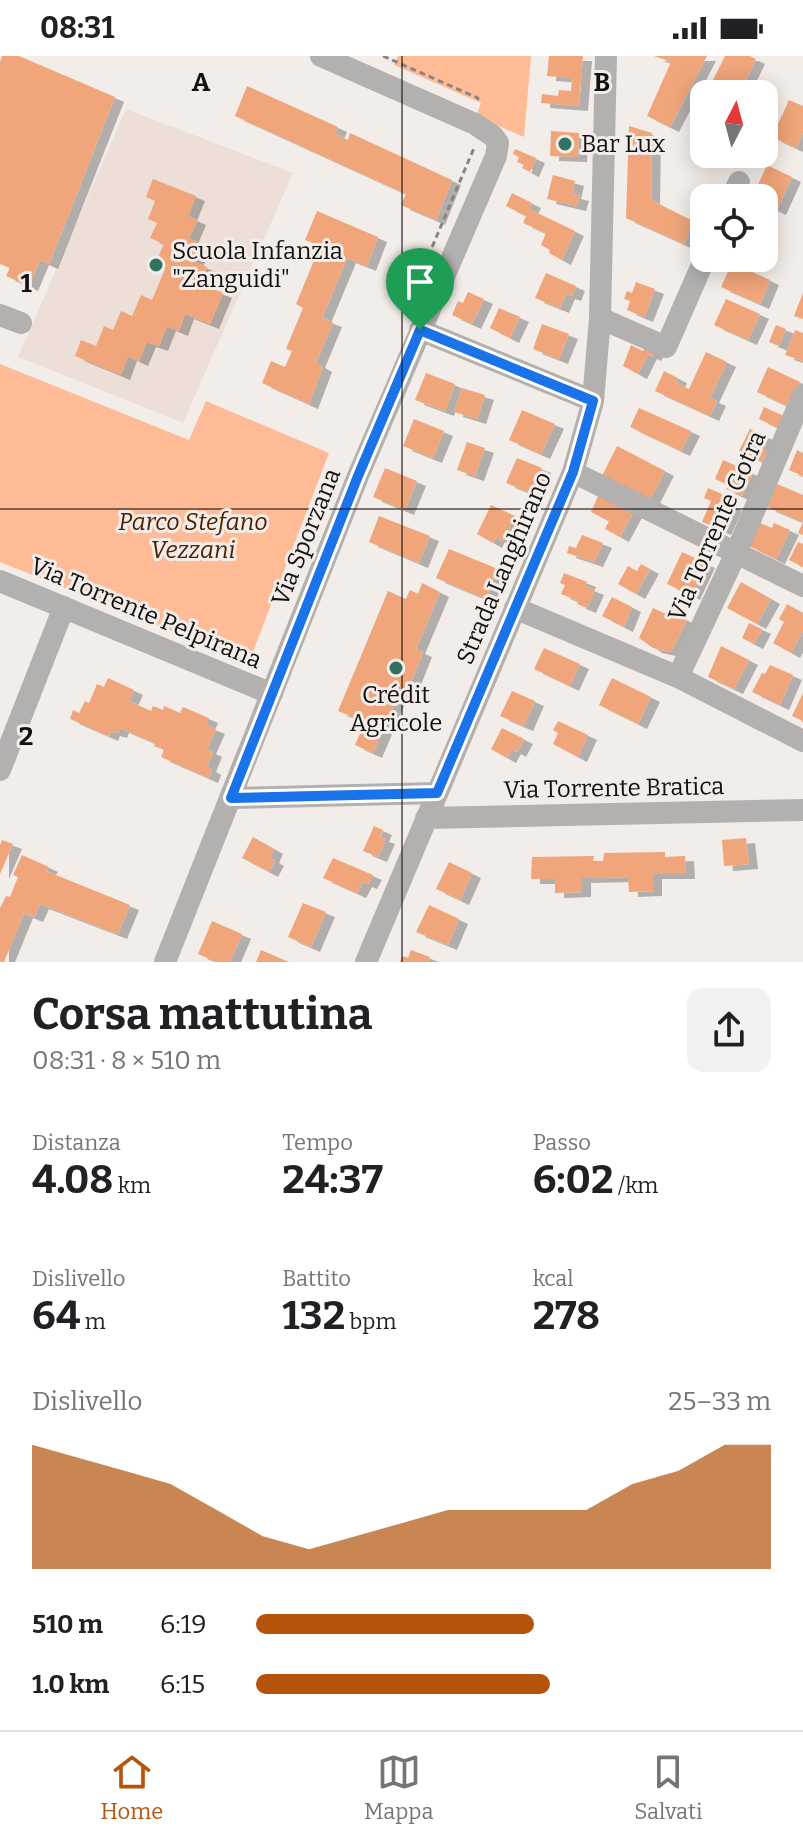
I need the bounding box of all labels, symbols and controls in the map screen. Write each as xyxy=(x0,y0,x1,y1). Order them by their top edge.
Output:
text: 08:31 xyxy=(40,10,114,46)
text: A xyxy=(192,67,211,98)
text: B xyxy=(594,67,610,98)
north arrow xyxy=(690,80,778,168)
map controls xyxy=(690,80,778,272)
place label: Bar Lux xyxy=(581,130,665,158)
marker: Bar Lux xyxy=(556,135,574,153)
button: locate xyxy=(690,184,778,272)
place label: Scuola Infanzia "Zanguidi" xyxy=(172,237,343,293)
pin xyxy=(386,248,454,330)
marker: Scuola Infanzia "Zanguidi" xyxy=(147,256,165,274)
icon: arrive xyxy=(398,260,442,304)
text: 1 xyxy=(20,268,32,299)
street label: Via Torrente Gotra xyxy=(663,427,771,625)
street label: Via Sporzana xyxy=(266,464,346,610)
street label: Strada Langhirano xyxy=(451,468,557,668)
park label: Parco Stefano Vezzani xyxy=(118,508,268,564)
street label: Via Torrente Pelpirana xyxy=(26,552,266,674)
marker: Crédit Agricole xyxy=(387,659,405,677)
place label: Crédit Agricole xyxy=(350,681,442,737)
text: 2 xyxy=(19,721,33,752)
street label: Via Torrente Bratica xyxy=(503,772,725,804)
text: Corsa mattutina xyxy=(32,988,372,1041)
button: share xyxy=(687,988,771,1072)
text: 08:31 · 8 × 510 m xyxy=(32,1045,221,1076)
text: Distanza xyxy=(32,1129,121,1156)
text: Tempo xyxy=(282,1129,353,1156)
text: Passo xyxy=(533,1129,591,1156)
text: 4.08 xyxy=(32,1156,113,1204)
text: 24:37 xyxy=(282,1156,383,1204)
text: 6:02 xyxy=(533,1156,614,1204)
text: km xyxy=(113,1172,151,1199)
text: /km xyxy=(614,1172,658,1199)
text: Dislivello xyxy=(32,1265,126,1292)
text: Battito xyxy=(282,1265,351,1292)
text: kcal xyxy=(533,1265,574,1292)
text: 64 xyxy=(32,1292,80,1340)
text: 132 xyxy=(282,1292,345,1340)
text: 278 xyxy=(533,1292,600,1340)
text: m xyxy=(80,1308,106,1335)
text: bpm xyxy=(345,1308,396,1335)
text: Dislivello xyxy=(32,1386,143,1417)
text: 25–33 m xyxy=(668,1386,771,1417)
text: 510 m xyxy=(32,1609,103,1640)
text: 6:19 xyxy=(160,1609,207,1640)
text: 1.0 km xyxy=(32,1669,109,1700)
text: 6:15 xyxy=(160,1669,205,1700)
tab: Home xyxy=(100,1750,163,1825)
tab: Mappa xyxy=(364,1750,433,1825)
tab: Salvati xyxy=(634,1750,703,1825)

